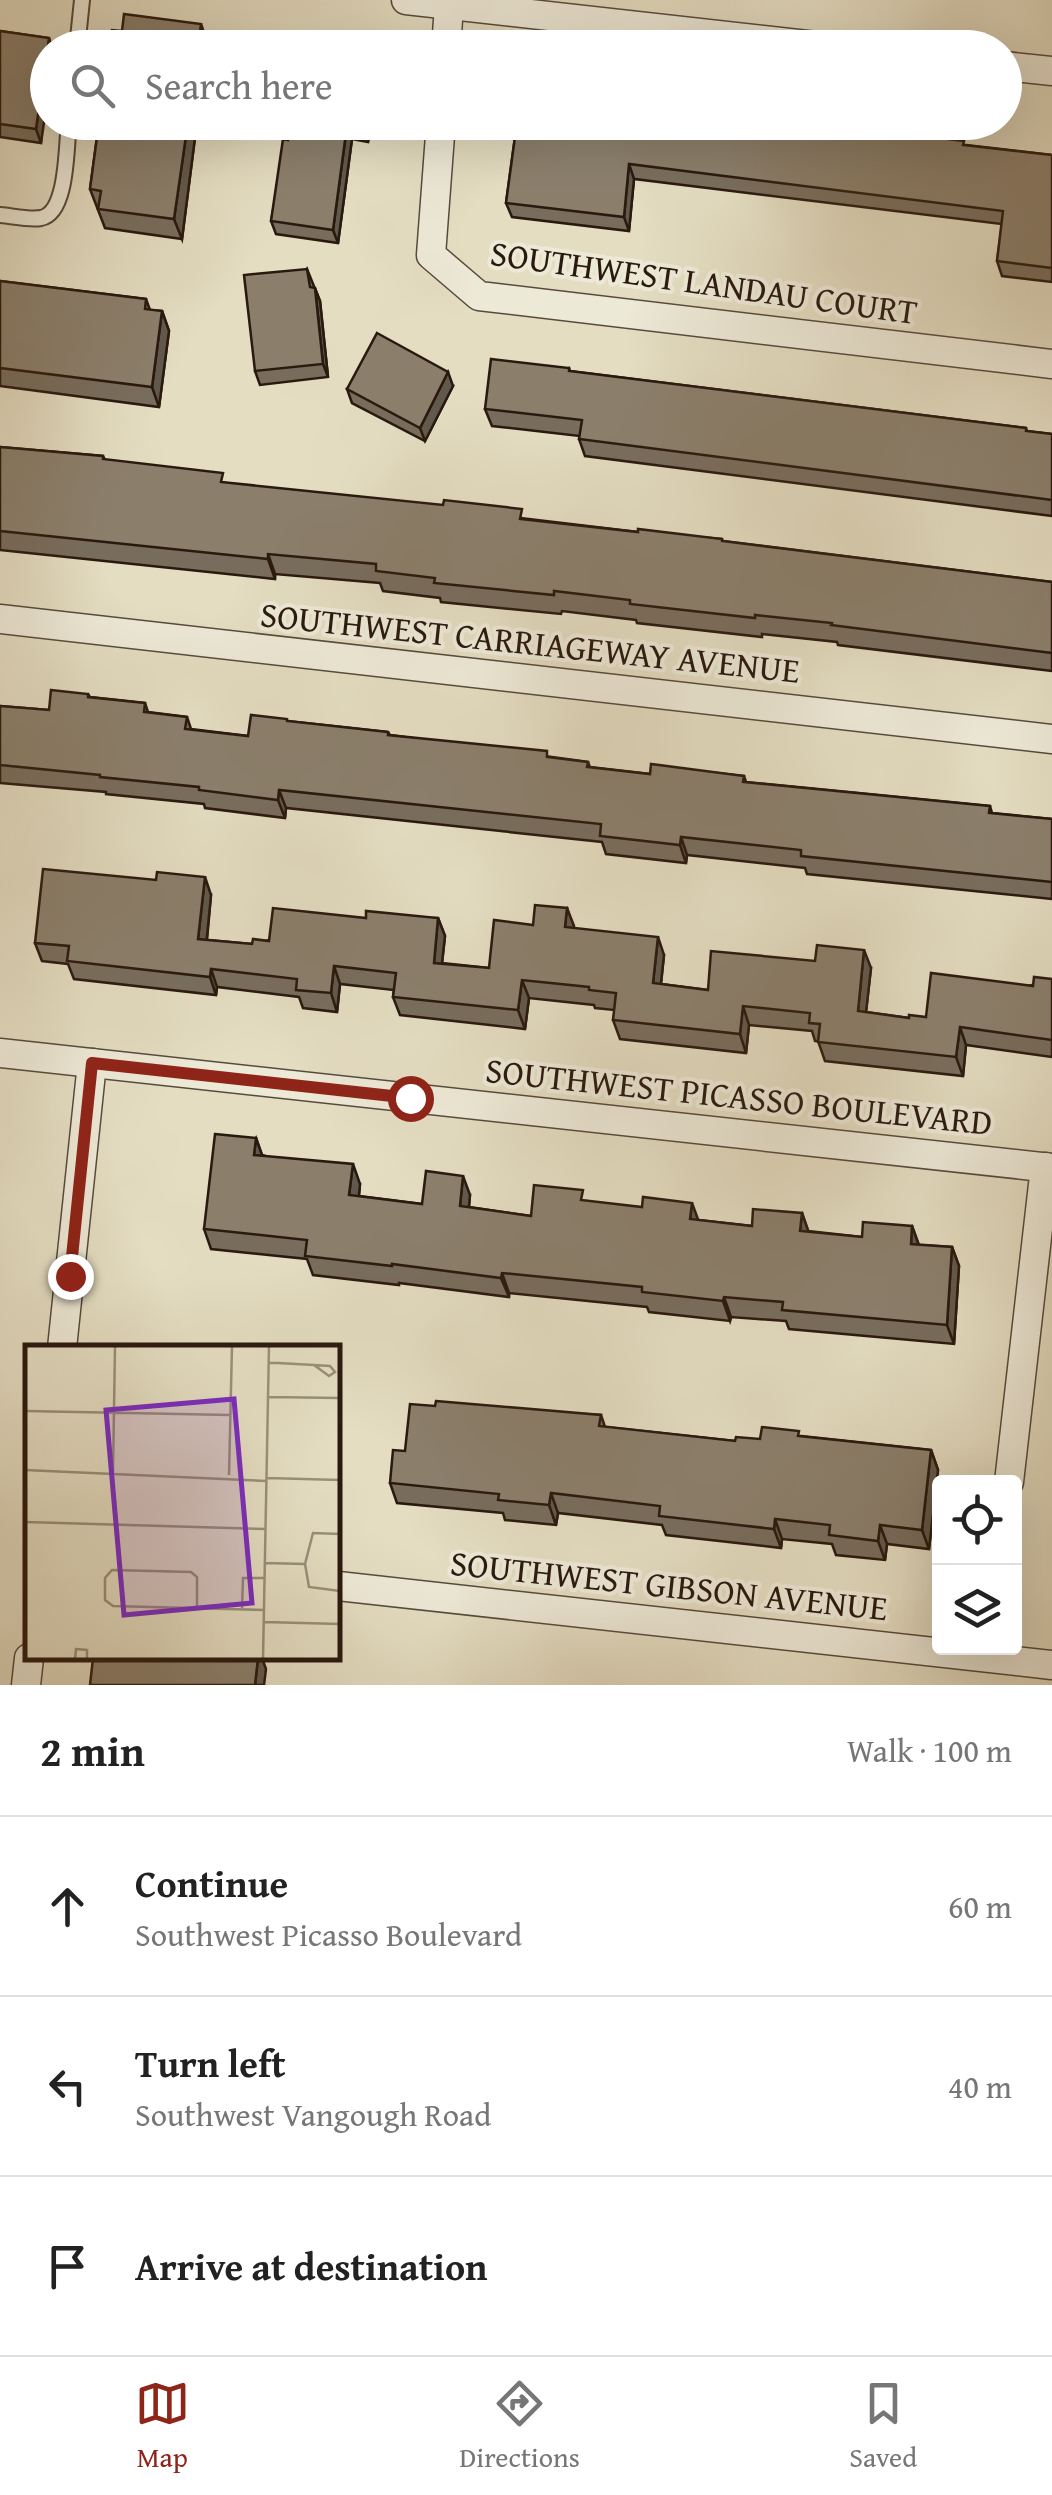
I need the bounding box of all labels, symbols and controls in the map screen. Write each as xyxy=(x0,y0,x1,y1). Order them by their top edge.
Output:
search box xyxy=(30,30,1022,140)
text: Search here xyxy=(145,57,333,113)
icon: search xyxy=(65,58,120,113)
street label: SOUTHWEST LANDAU COURT xyxy=(487,227,921,337)
street label: SOUTHWEST CARRIAGEWAY AVENUE xyxy=(258,588,802,696)
street label: SOUTHWEST PICASSO BOULEVARD xyxy=(483,1044,995,1148)
route start xyxy=(388,1076,434,1122)
route end xyxy=(48,1254,94,1300)
inset map xyxy=(25,1345,340,1660)
map controls xyxy=(932,1475,1022,1655)
button: locate xyxy=(932,1475,1022,1565)
street label: SOUTHWEST GIBSON AVENUE xyxy=(448,1537,890,1633)
button: layers xyxy=(932,1565,1022,1655)
text: 2 min xyxy=(40,1720,145,1781)
text: Walk · 100 m xyxy=(847,1727,1012,1774)
text: Continue xyxy=(135,1855,288,1911)
icon: ahead xyxy=(40,1879,95,1934)
text: 60 m xyxy=(948,1883,1012,1930)
text: Southwest Picasso Boulevard xyxy=(135,1911,522,1958)
text: Turn left xyxy=(135,2035,286,2091)
icon: left xyxy=(40,2059,95,2114)
text: 40 m xyxy=(948,2063,1012,2110)
text: Southwest Vangough Road xyxy=(135,2091,491,2138)
text: Arrive at destination xyxy=(135,2238,488,2294)
icon: arrive xyxy=(40,2239,95,2294)
tab: Map xyxy=(135,2376,190,2477)
tab: Directions xyxy=(459,2376,580,2477)
tab: Saved xyxy=(849,2376,917,2477)

